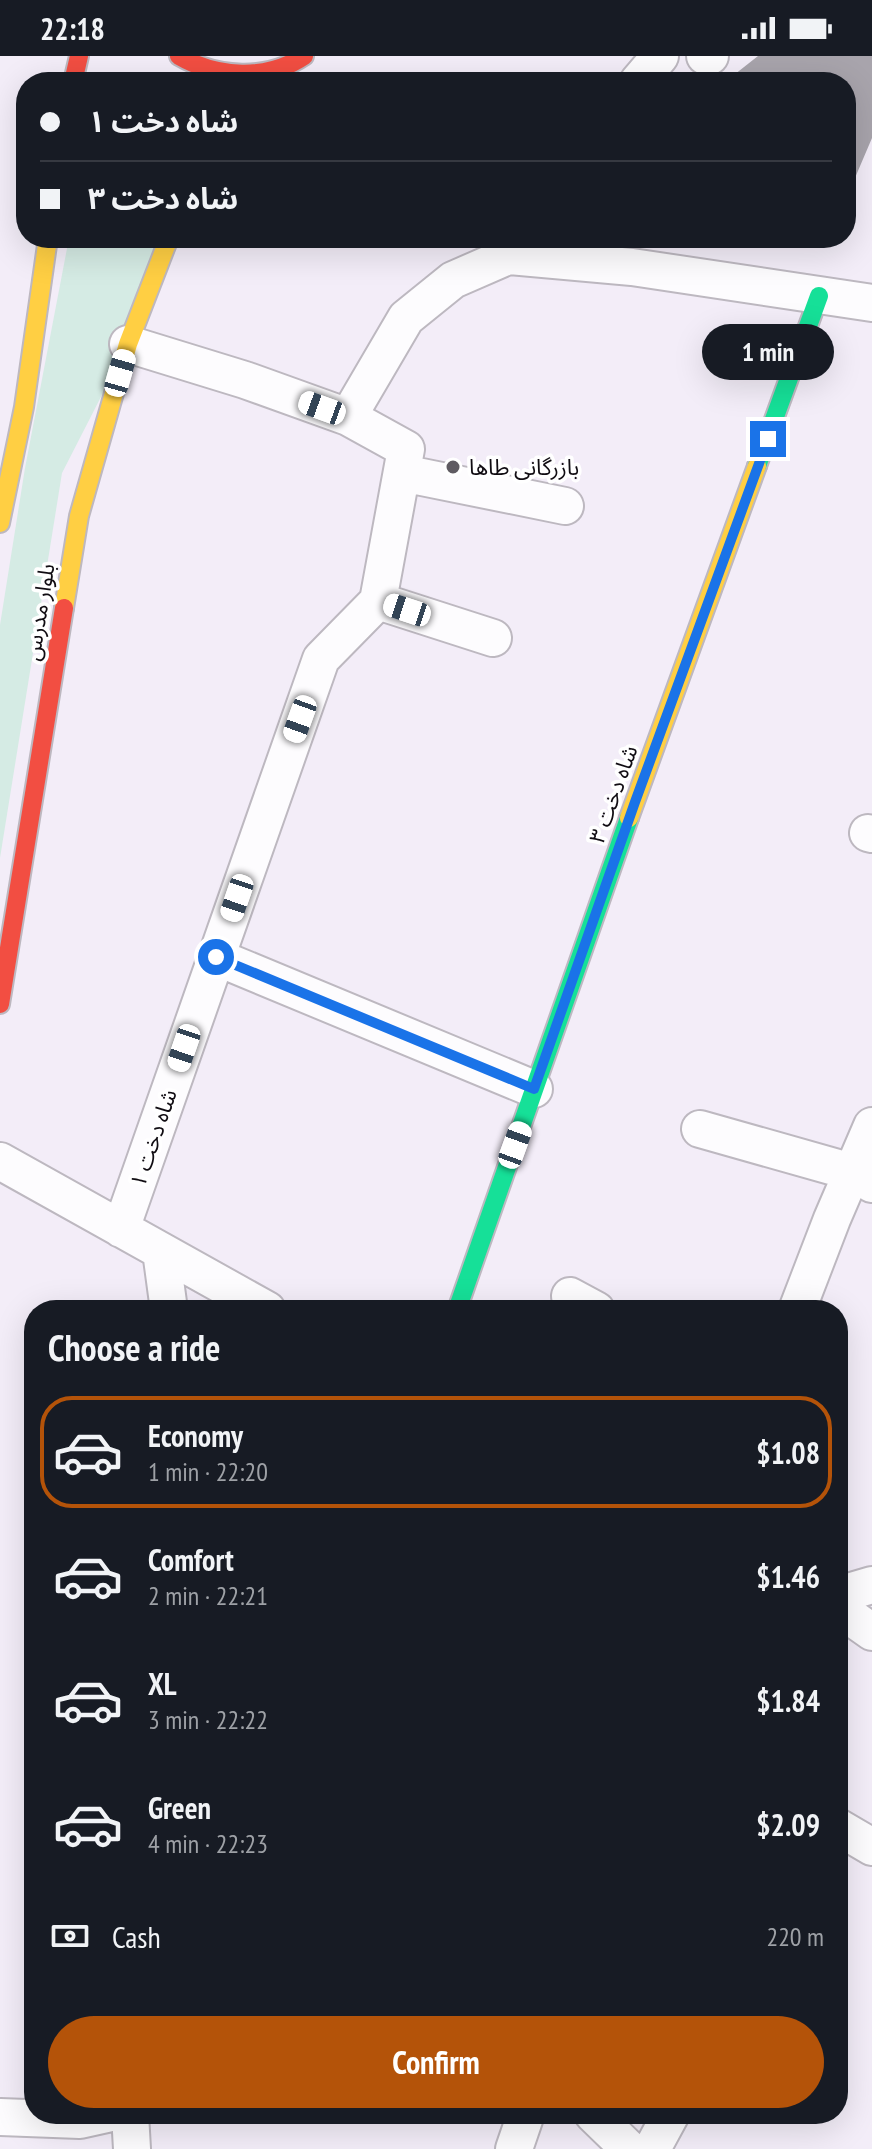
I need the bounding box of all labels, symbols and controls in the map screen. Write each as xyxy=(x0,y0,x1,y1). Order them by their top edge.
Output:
text: 22:18 xyxy=(40,9,105,48)
text: شاه دخت ۱ xyxy=(88,101,238,140)
text: شاه دخت ۳ xyxy=(88,178,238,217)
callout: 1 min xyxy=(702,323,834,379)
text: 1 min xyxy=(742,335,794,368)
car xyxy=(102,347,138,399)
car xyxy=(295,389,349,427)
route end xyxy=(750,421,786,457)
place label: بازرگانی طاها xyxy=(469,453,579,481)
marker: بازرگانی طاها xyxy=(444,458,462,476)
street label: بلوار مدرس xyxy=(17,561,61,663)
car xyxy=(380,591,434,629)
car xyxy=(281,692,319,746)
street label: شاه دخت ۳ xyxy=(582,741,644,847)
car xyxy=(218,871,256,925)
route start xyxy=(198,939,234,975)
car xyxy=(165,1021,203,1075)
street label: شاه دخت ۱ xyxy=(123,1085,183,1191)
car xyxy=(496,1118,534,1172)
text: Choose a ride xyxy=(48,1324,220,1371)
icon: car xyxy=(52,1416,124,1488)
text: Economy xyxy=(148,1416,243,1455)
text: $1.08 xyxy=(756,1433,820,1472)
text: 1 min · 22:20 xyxy=(148,1455,268,1488)
icon: car xyxy=(52,1540,124,1612)
text: Comfort xyxy=(148,1540,234,1579)
text: $1.46 xyxy=(756,1557,820,1596)
text: 2 min · 22:21 xyxy=(148,1579,268,1612)
icon: car xyxy=(52,1664,124,1736)
text: XL xyxy=(148,1664,177,1703)
text: $1.84 xyxy=(756,1681,820,1720)
text: 3 min · 22:22 xyxy=(148,1703,268,1736)
icon: car xyxy=(52,1788,124,1860)
text: Green xyxy=(148,1788,211,1827)
text: $2.09 xyxy=(756,1805,820,1844)
text: 4 min · 22:23 xyxy=(148,1827,268,1860)
icon: cash xyxy=(48,1914,92,1958)
text: Cash xyxy=(112,1917,161,1956)
text: 220 m xyxy=(766,1920,824,1953)
button: Confirm xyxy=(48,2016,824,2108)

